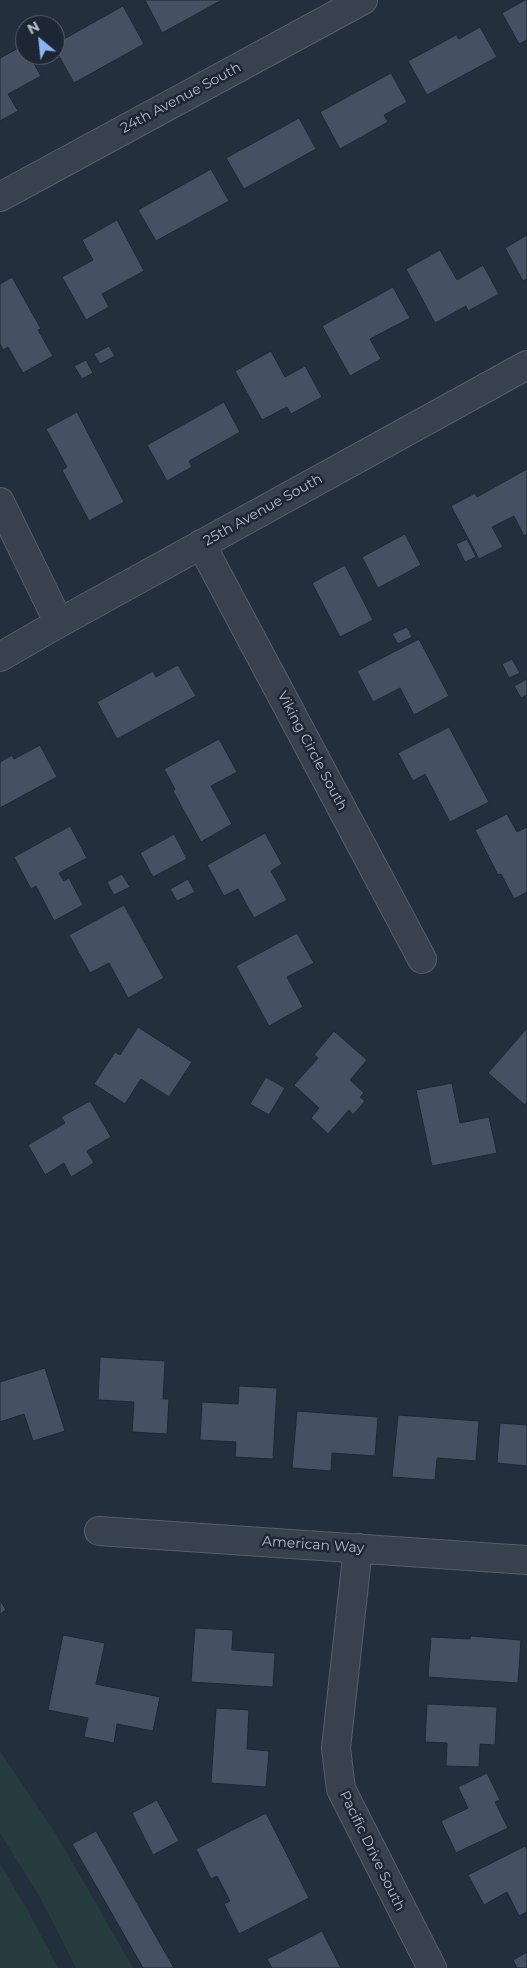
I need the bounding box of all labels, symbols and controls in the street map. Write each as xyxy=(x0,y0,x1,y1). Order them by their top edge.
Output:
north arrow xyxy=(15,15,65,65)
text: N xyxy=(24,17,43,38)
street label: 24th Avenue South xyxy=(118,59,244,137)
street label: 25th Avenue South xyxy=(201,470,325,550)
street label: Viking Circle South xyxy=(273,688,351,814)
street label: American Way xyxy=(261,1533,365,1557)
street label: Pacific Drive South xyxy=(336,1788,408,1914)

